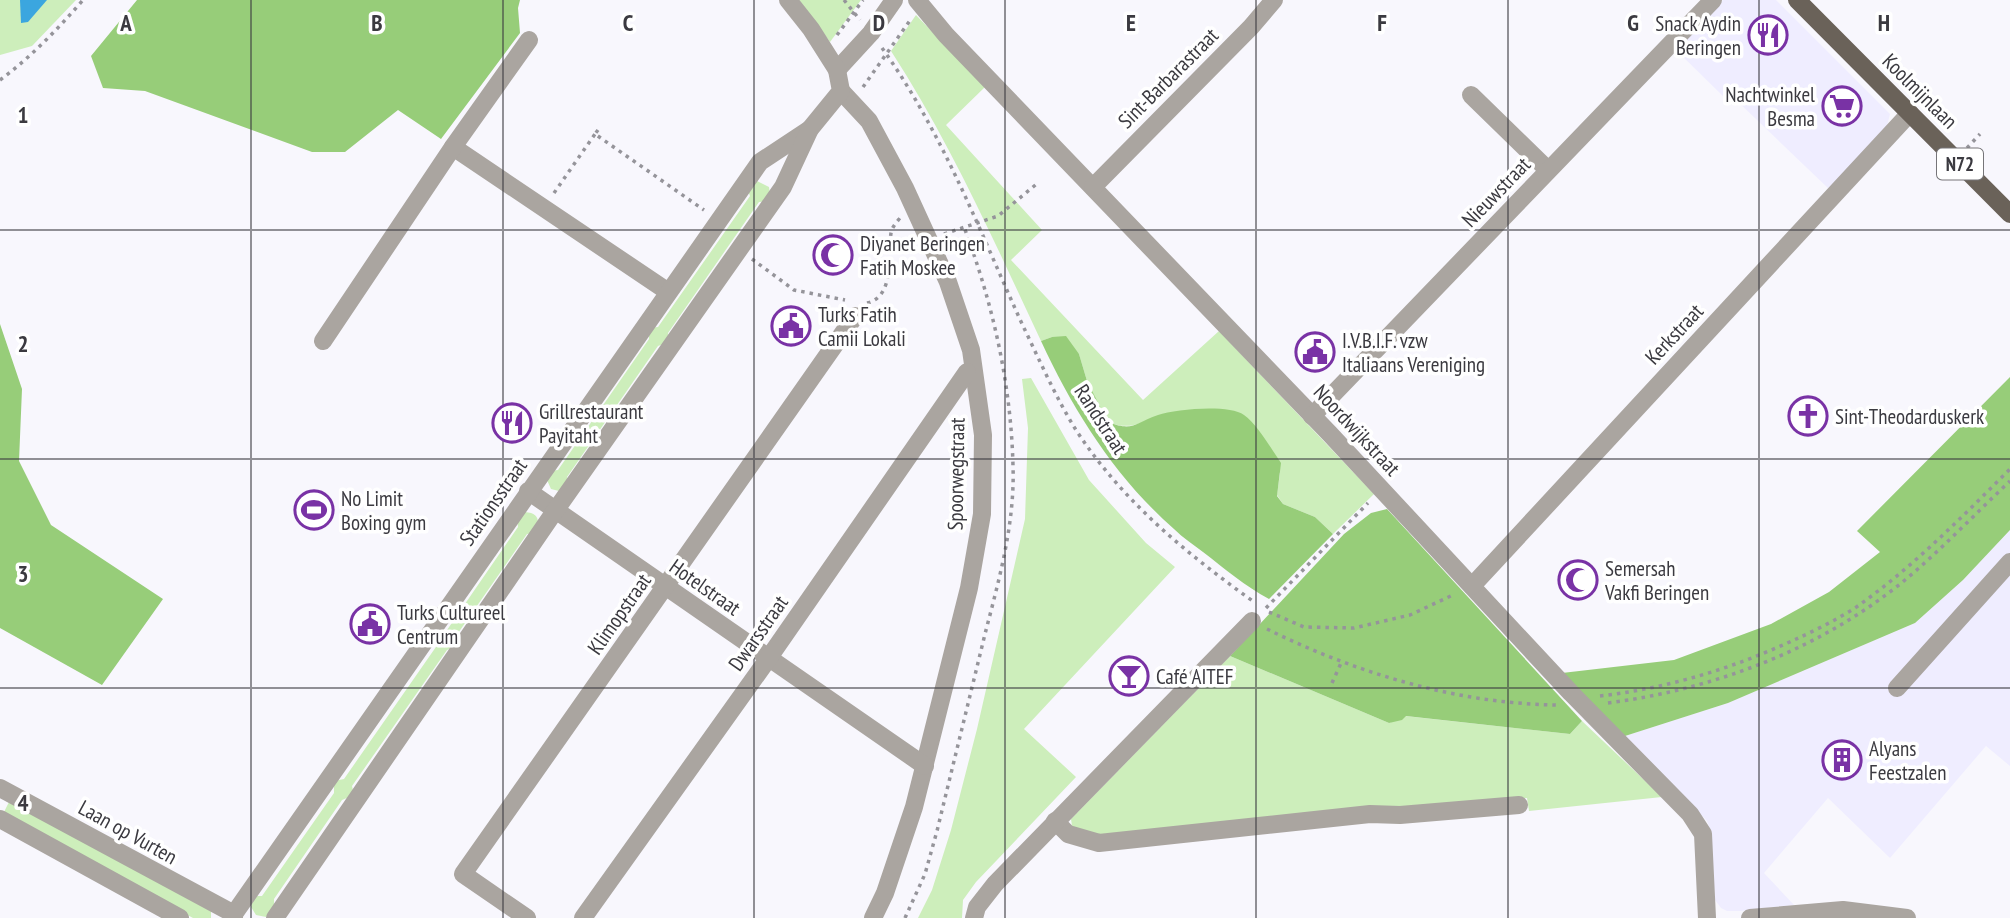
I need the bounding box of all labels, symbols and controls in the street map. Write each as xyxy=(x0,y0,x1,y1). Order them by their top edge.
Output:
text: A xyxy=(119,8,132,37)
text: B xyxy=(371,8,383,37)
text: C xyxy=(623,8,634,37)
text: D xyxy=(873,8,885,37)
text: E xyxy=(1126,8,1136,37)
text: F xyxy=(1377,8,1387,37)
text: G xyxy=(1627,8,1639,37)
text: H xyxy=(1878,8,1890,37)
place label: Snack Aydin Beringen xyxy=(1655,10,1741,61)
restaurant icon: Snack Aydin Beringen xyxy=(1747,14,1789,56)
street label: Sint-Barbarastraat xyxy=(1112,22,1224,134)
street label: Koolmijnlaan xyxy=(1877,48,1963,134)
place label: Nachtwinkel Besma xyxy=(1725,81,1815,132)
supermarket icon: Nachtwinkel Besma xyxy=(1821,85,1863,127)
text: 1 xyxy=(18,100,29,129)
road number: N72 xyxy=(1937,148,1983,180)
street label: Nieuwstraat xyxy=(1456,151,1536,233)
place label: Diyanet Beringen Fatih Moskee xyxy=(860,230,985,281)
mosque icon: Diyanet Beringen Fatih Moskee xyxy=(812,234,854,276)
street label: Kerkstraat xyxy=(1639,298,1709,370)
place label: Turks Fatih Camii Lokali xyxy=(818,301,906,352)
public building icon: Turks Fatih Camii Lokali xyxy=(770,305,812,347)
place label: I.V.B.I.F. vzw Italiaans Vereniging xyxy=(1342,327,1485,378)
text: 2 xyxy=(18,329,29,358)
public building icon: I.V.B.I.F. vzw Italiaans Vereniging xyxy=(1294,331,1336,373)
street label: Randstraat xyxy=(1068,379,1134,459)
street label: Noordwijkstraat xyxy=(1308,379,1406,481)
church icon: Sint-Theodarduskerk xyxy=(1787,395,1829,437)
place label: Grillrestaurant Payitaht xyxy=(539,398,644,449)
restaurant icon: Grillrestaurant Payitaht xyxy=(491,402,533,444)
place label: Sint-Theodarduskerk xyxy=(1835,403,1984,430)
street label: Spoorwegstraat xyxy=(942,417,970,531)
street label: Stationsstraat xyxy=(453,453,533,551)
place label: No Limit Boxing gym xyxy=(341,485,426,536)
sports icon: No Limit Boxing gym xyxy=(293,489,335,531)
street label: Hotelstraat xyxy=(664,553,746,621)
place label: Semersah Vakfi Beringen xyxy=(1604,555,1709,606)
text: 3 xyxy=(18,559,29,588)
mosque icon: Semersah Vakfi Beringen xyxy=(1557,559,1599,601)
street label: Klimopstraat xyxy=(581,568,657,660)
street label: Dwarsstraat xyxy=(722,590,794,676)
place label: Turks Cultureel Centrum xyxy=(397,599,505,650)
public building icon: Turks Cultureel Centrum xyxy=(349,603,391,645)
bar icon: Café AITEF xyxy=(1108,655,1150,697)
place label: Café AITEF xyxy=(1156,663,1233,690)
place label: Alyans Feestzalen xyxy=(1869,735,1946,786)
building icon: Alyans Feestzalen xyxy=(1821,739,1863,781)
text: 4 xyxy=(18,788,29,817)
street label: Laan op Vurten xyxy=(74,794,182,870)

